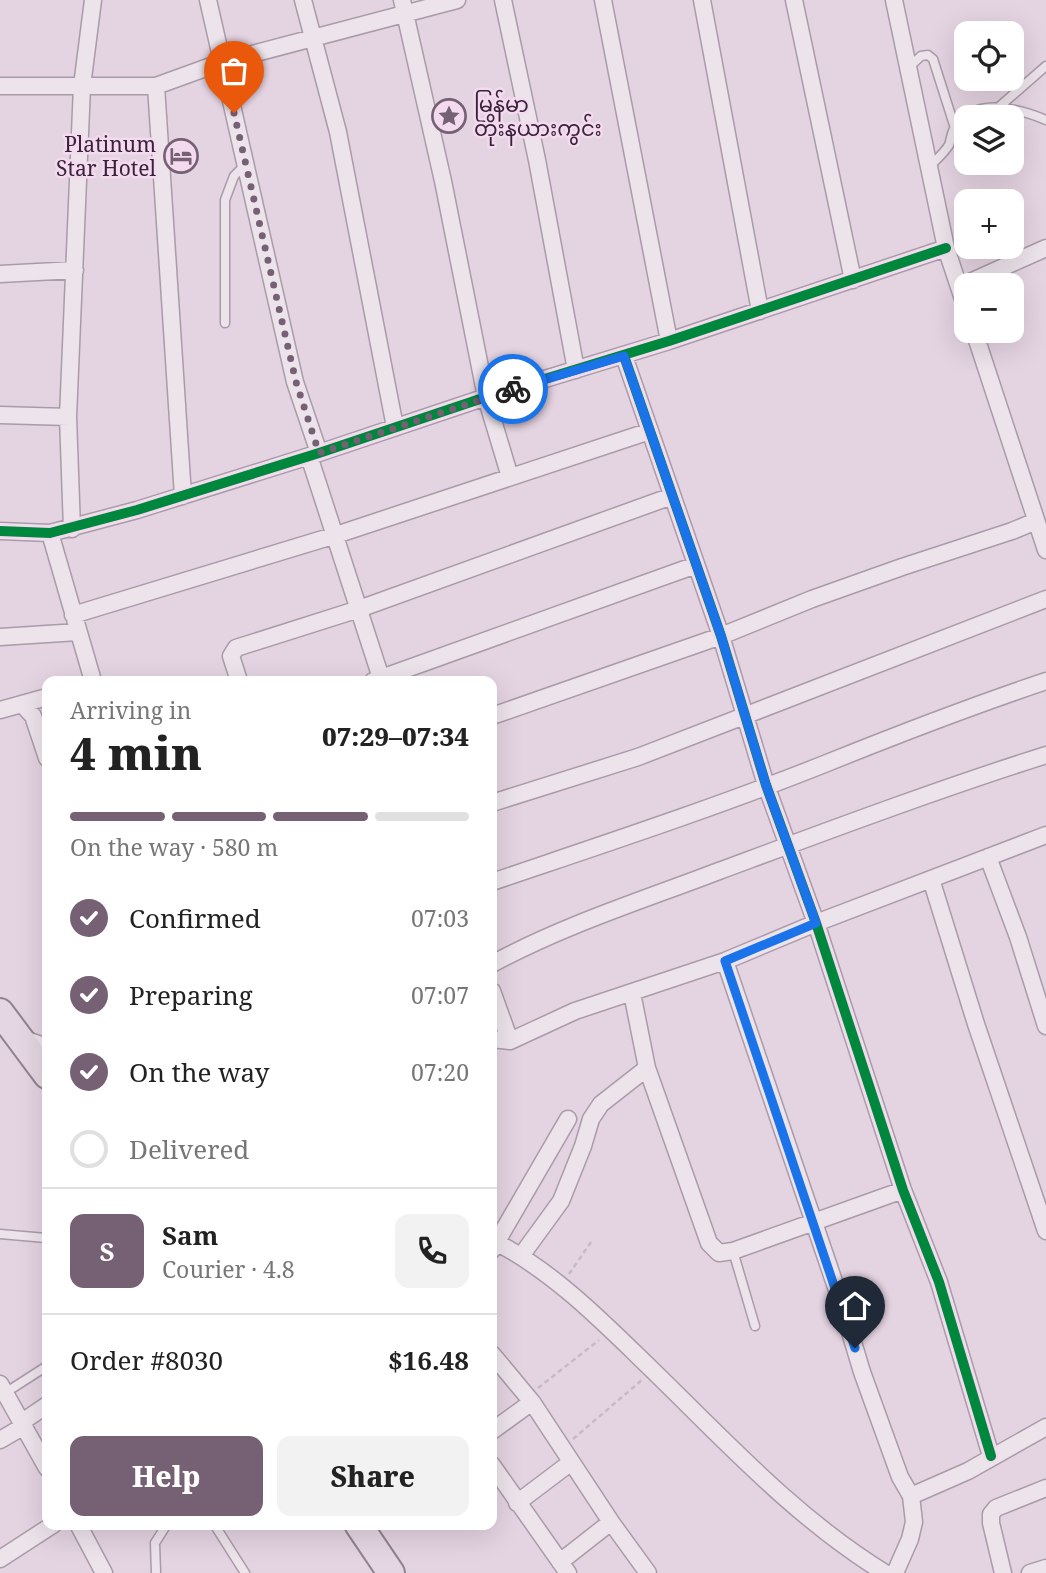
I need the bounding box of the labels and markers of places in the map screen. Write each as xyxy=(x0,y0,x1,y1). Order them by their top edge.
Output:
pin xyxy=(204,41,264,113)
place label: မြန်မာ တိုးနယားကွင်း xyxy=(474,89,602,146)
place icon: မြန်မာ တိုးနယားကွင်း xyxy=(430,97,468,135)
place label: Platinum Star Hotel xyxy=(56,130,156,182)
hotel icon: Platinum Star Hotel xyxy=(162,137,200,175)
pin xyxy=(825,1276,885,1348)

